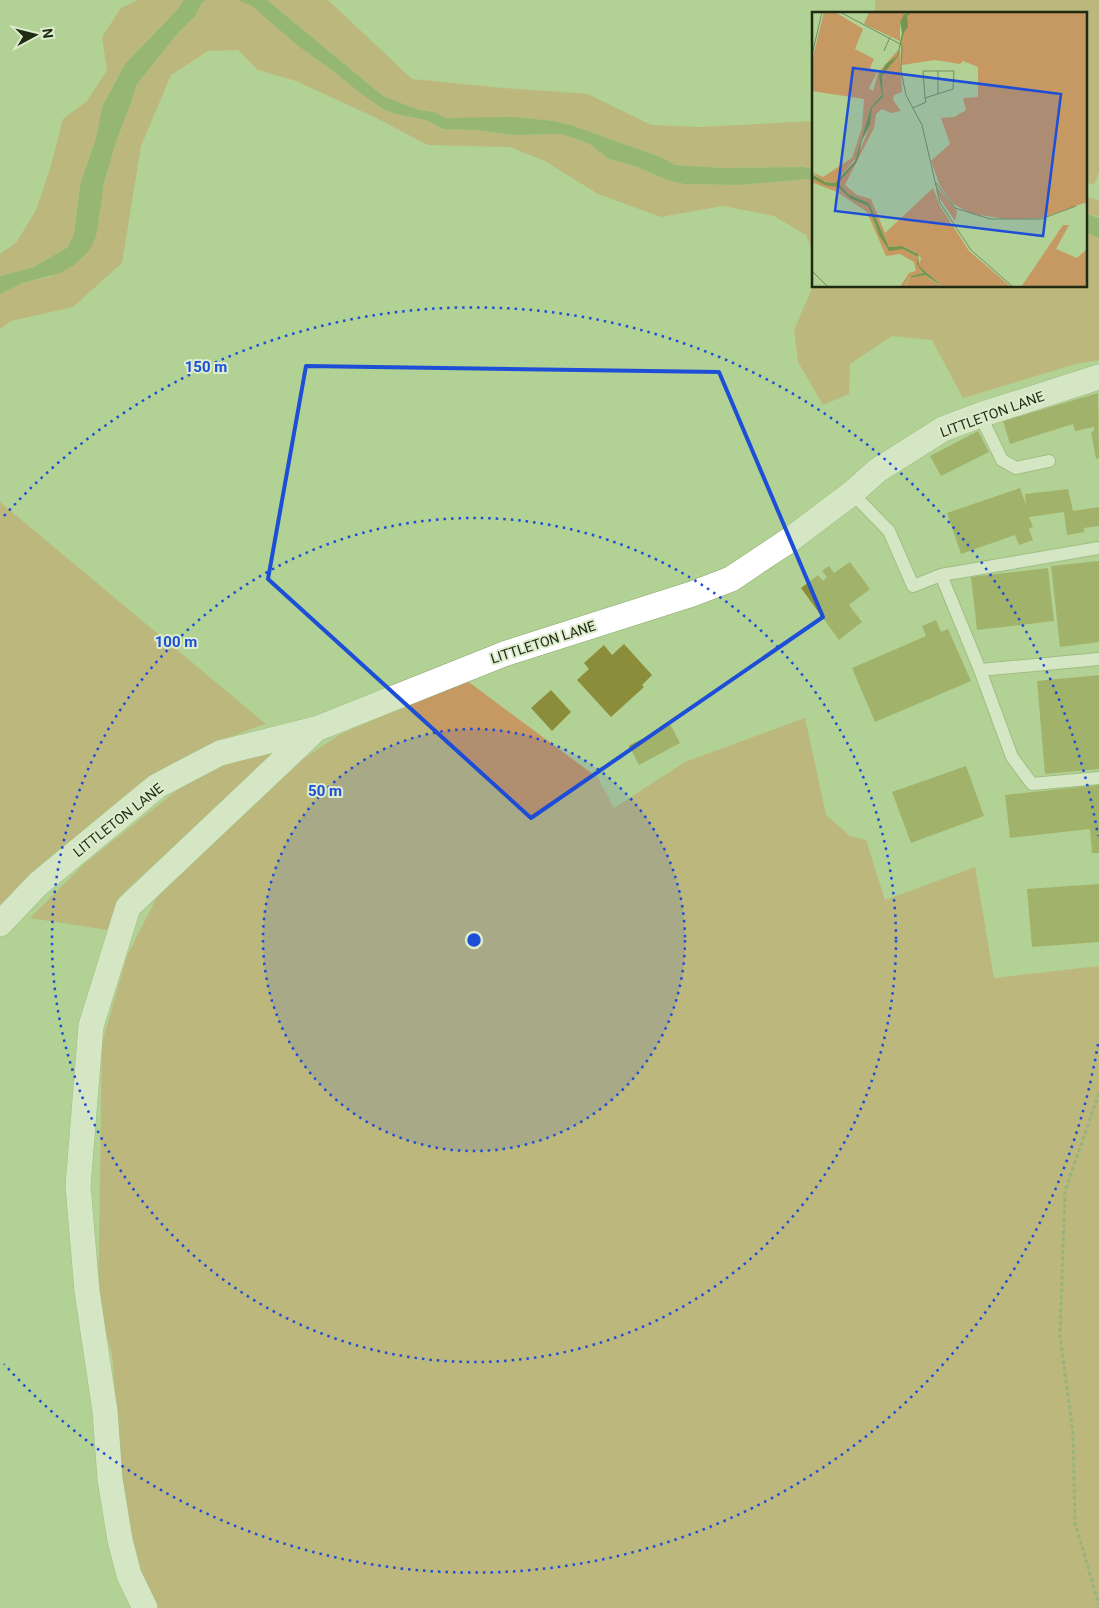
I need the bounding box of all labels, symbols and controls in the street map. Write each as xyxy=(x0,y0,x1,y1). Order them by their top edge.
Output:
north arrow xyxy=(10,10,60,60)
inset map xyxy=(812,12,1086,288)
text: N xyxy=(39,28,56,39)
text: 150 m xyxy=(185,358,227,376)
street label: LITTLETON LANE xyxy=(938,388,1046,440)
street label: LITTLETON LANE xyxy=(488,617,598,667)
text: 100 m xyxy=(155,633,197,651)
street label: LITTLETON LANE xyxy=(70,780,166,860)
text: 50 m xyxy=(308,782,342,800)
centre of rings xyxy=(465,931,483,949)

